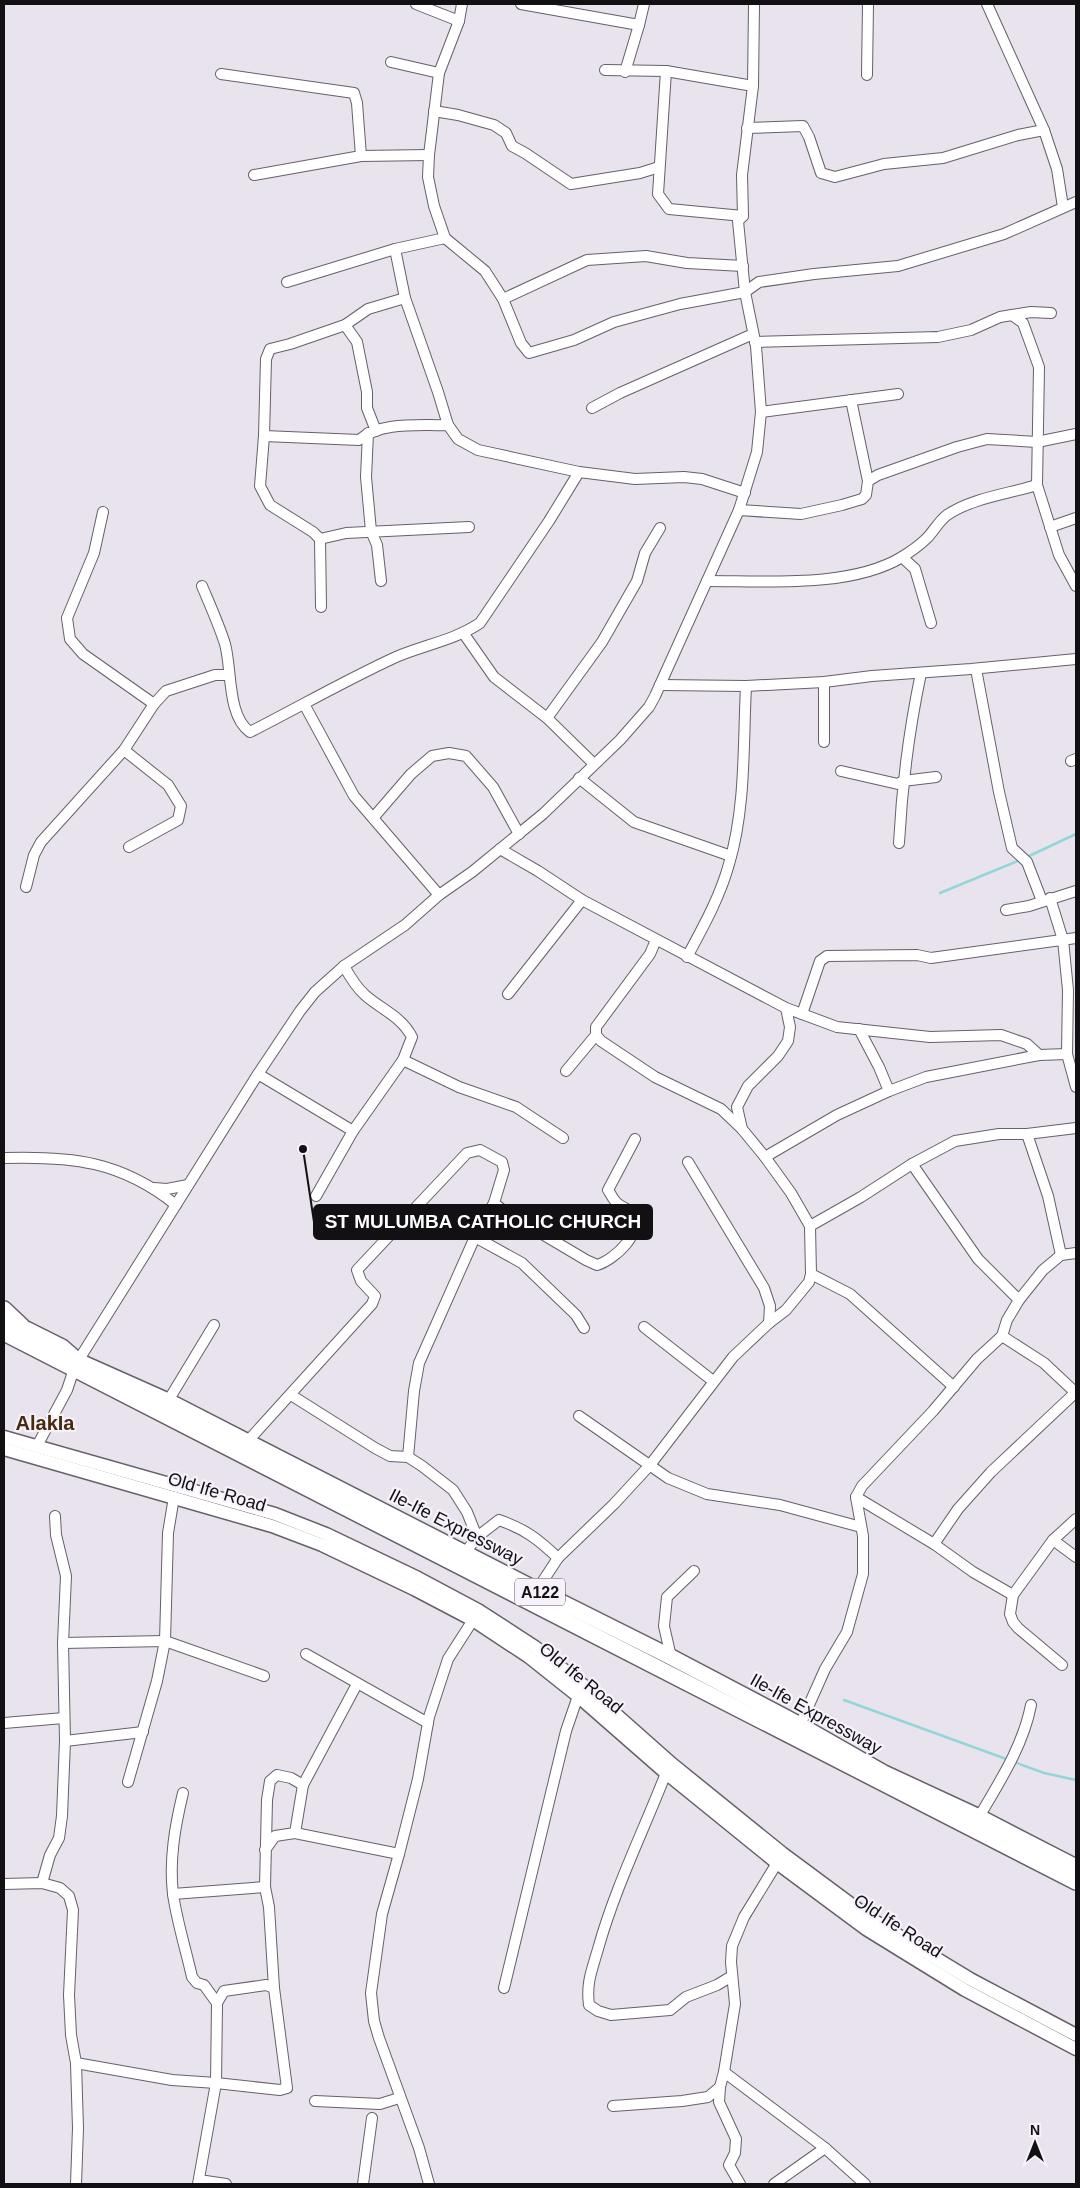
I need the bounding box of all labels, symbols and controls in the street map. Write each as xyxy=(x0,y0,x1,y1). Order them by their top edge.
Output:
callout: ST MULUMBA CATHOLIC CHURCH xyxy=(314,1205,652,1239)
text: ST MULUMBA CATHOLIC CHURCH xyxy=(325,1211,641,1232)
district label: AlakIa xyxy=(16,1412,75,1434)
street label: Old Ife Road xyxy=(166,1468,268,1516)
street label: Ile-Ife Expressway xyxy=(386,1485,526,1569)
road number: A122 xyxy=(515,1578,565,1605)
street label: Old Ife Road xyxy=(535,1638,627,1718)
street label: Ile-Ife Expressway xyxy=(747,1670,885,1758)
street label: Old Ife Road xyxy=(850,1890,946,1962)
north arrow xyxy=(1010,2118,1060,2168)
text: N xyxy=(1030,2122,1040,2138)

